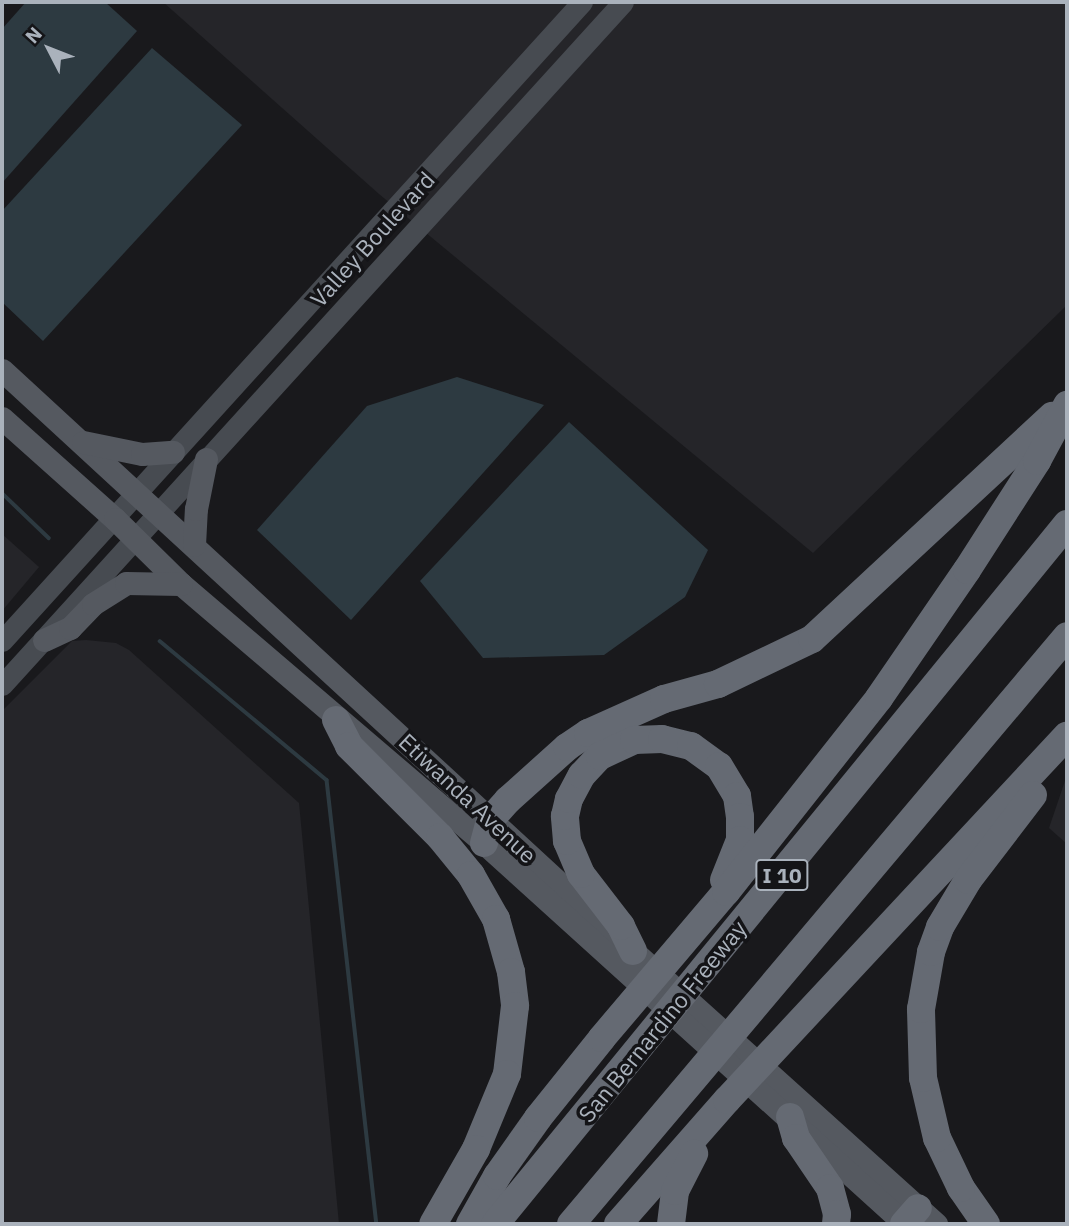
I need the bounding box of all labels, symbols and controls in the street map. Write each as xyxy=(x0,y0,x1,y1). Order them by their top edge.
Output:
north arrow xyxy=(14,14,84,84)
text: N xyxy=(20,22,47,48)
street label: Valley Boulevard xyxy=(304,166,440,312)
street label: Etiwanda Avenue xyxy=(394,727,542,869)
road number: I 10 xyxy=(754,858,810,892)
street label: San Bernardino Freeway xyxy=(572,915,752,1127)

